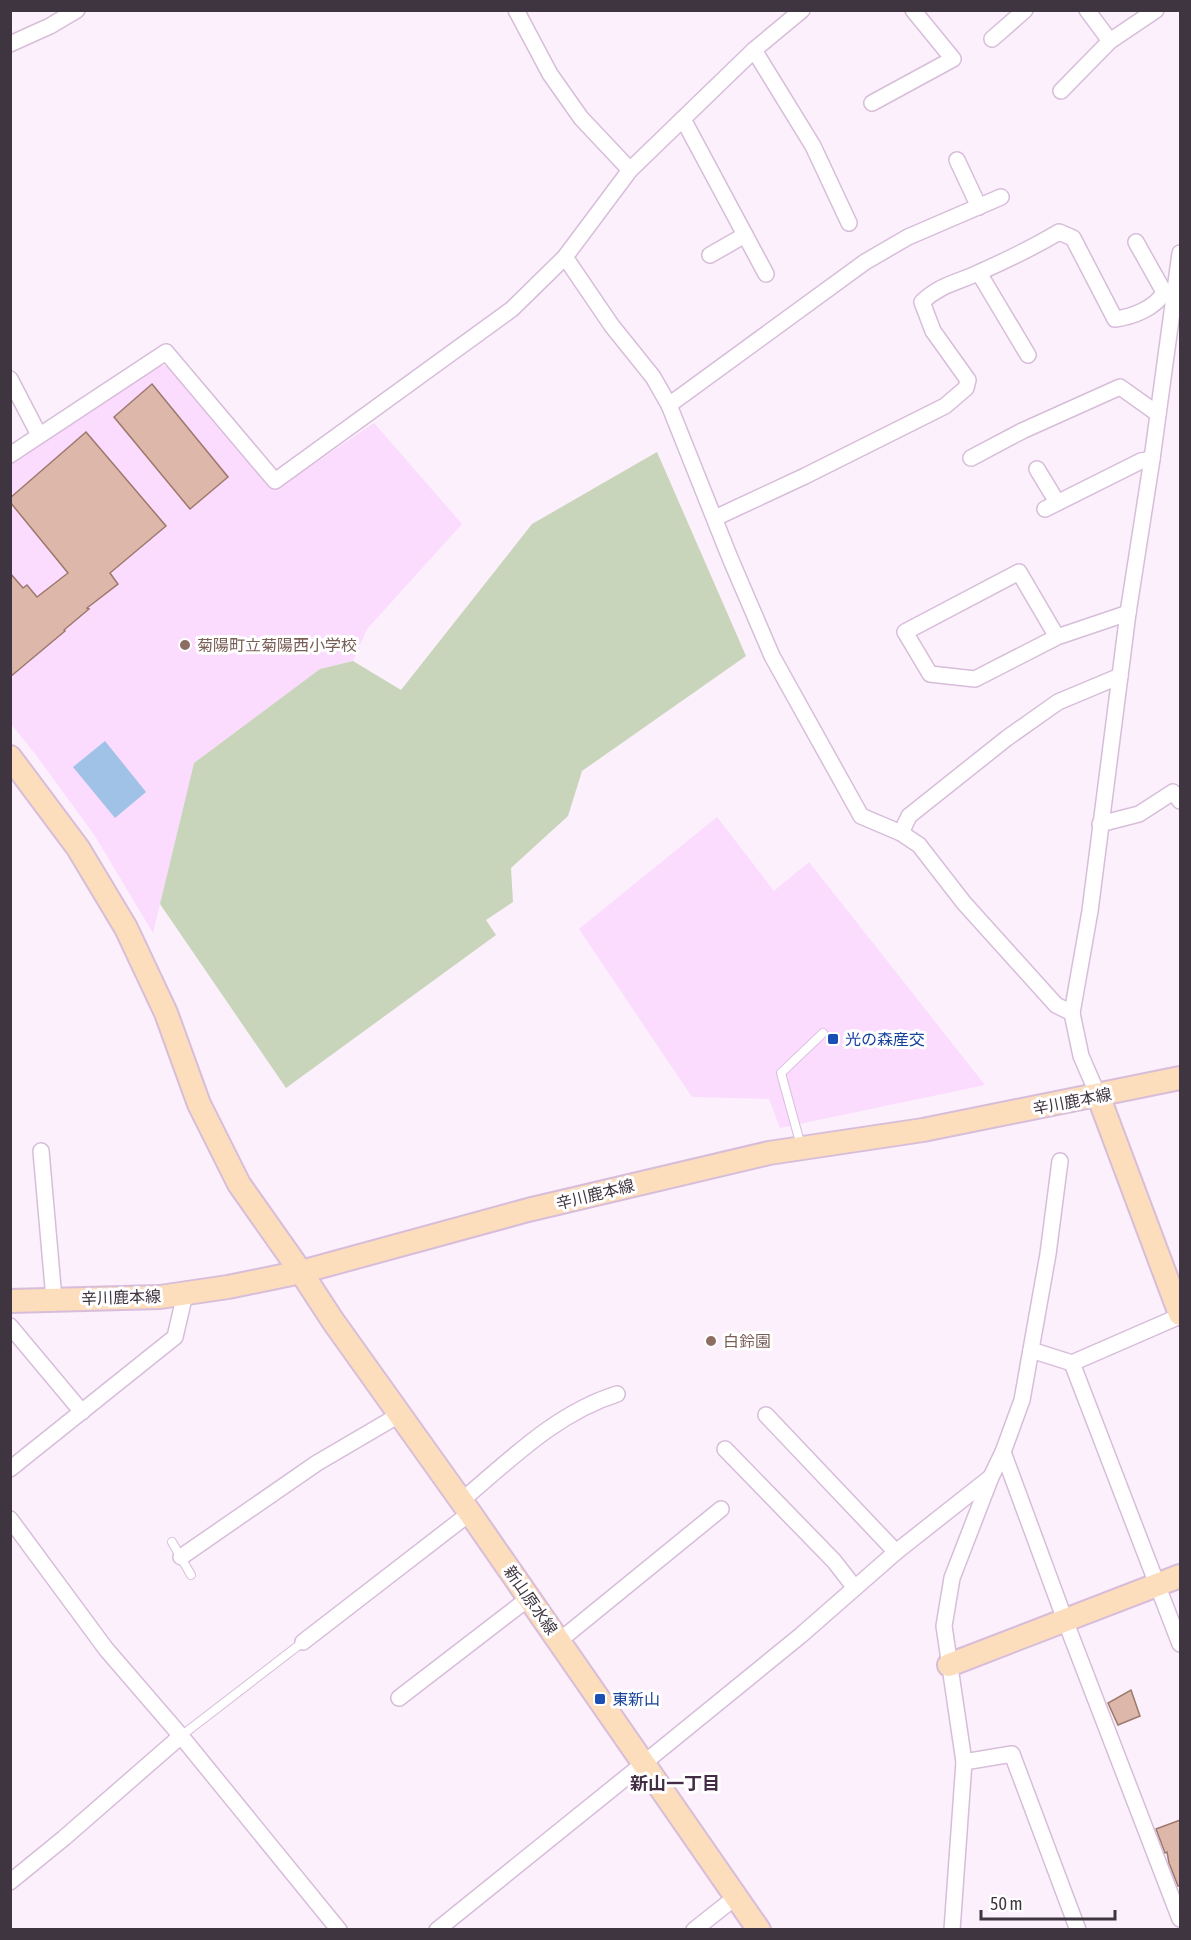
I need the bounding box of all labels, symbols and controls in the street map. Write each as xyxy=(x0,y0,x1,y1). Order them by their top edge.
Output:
place label: 菊陽町立菊陽西小学校 xyxy=(197,636,357,654)
marker: 菊陽町立菊陽西小学校 xyxy=(178,638,192,652)
place label: 光の森産交 xyxy=(845,1030,925,1048)
marker: 光の森産交 xyxy=(826,1032,840,1046)
street label: 辛川鹿本線 xyxy=(1031,1085,1113,1117)
street label: 辛川鹿本線 xyxy=(554,1176,636,1212)
street label: 辛川鹿本線 xyxy=(81,1287,161,1307)
place label: 白鈴園 xyxy=(723,1332,771,1350)
marker: 白鈴園 xyxy=(704,1334,718,1348)
street label: 新山原水線 xyxy=(501,1562,561,1638)
place label: 東新山 xyxy=(612,1690,660,1708)
marker: 東新山 xyxy=(593,1692,607,1706)
district label: 新山一丁目 xyxy=(630,1773,720,1794)
scale bar xyxy=(981,1883,1114,1921)
text: 50 m xyxy=(990,1893,1022,1914)

